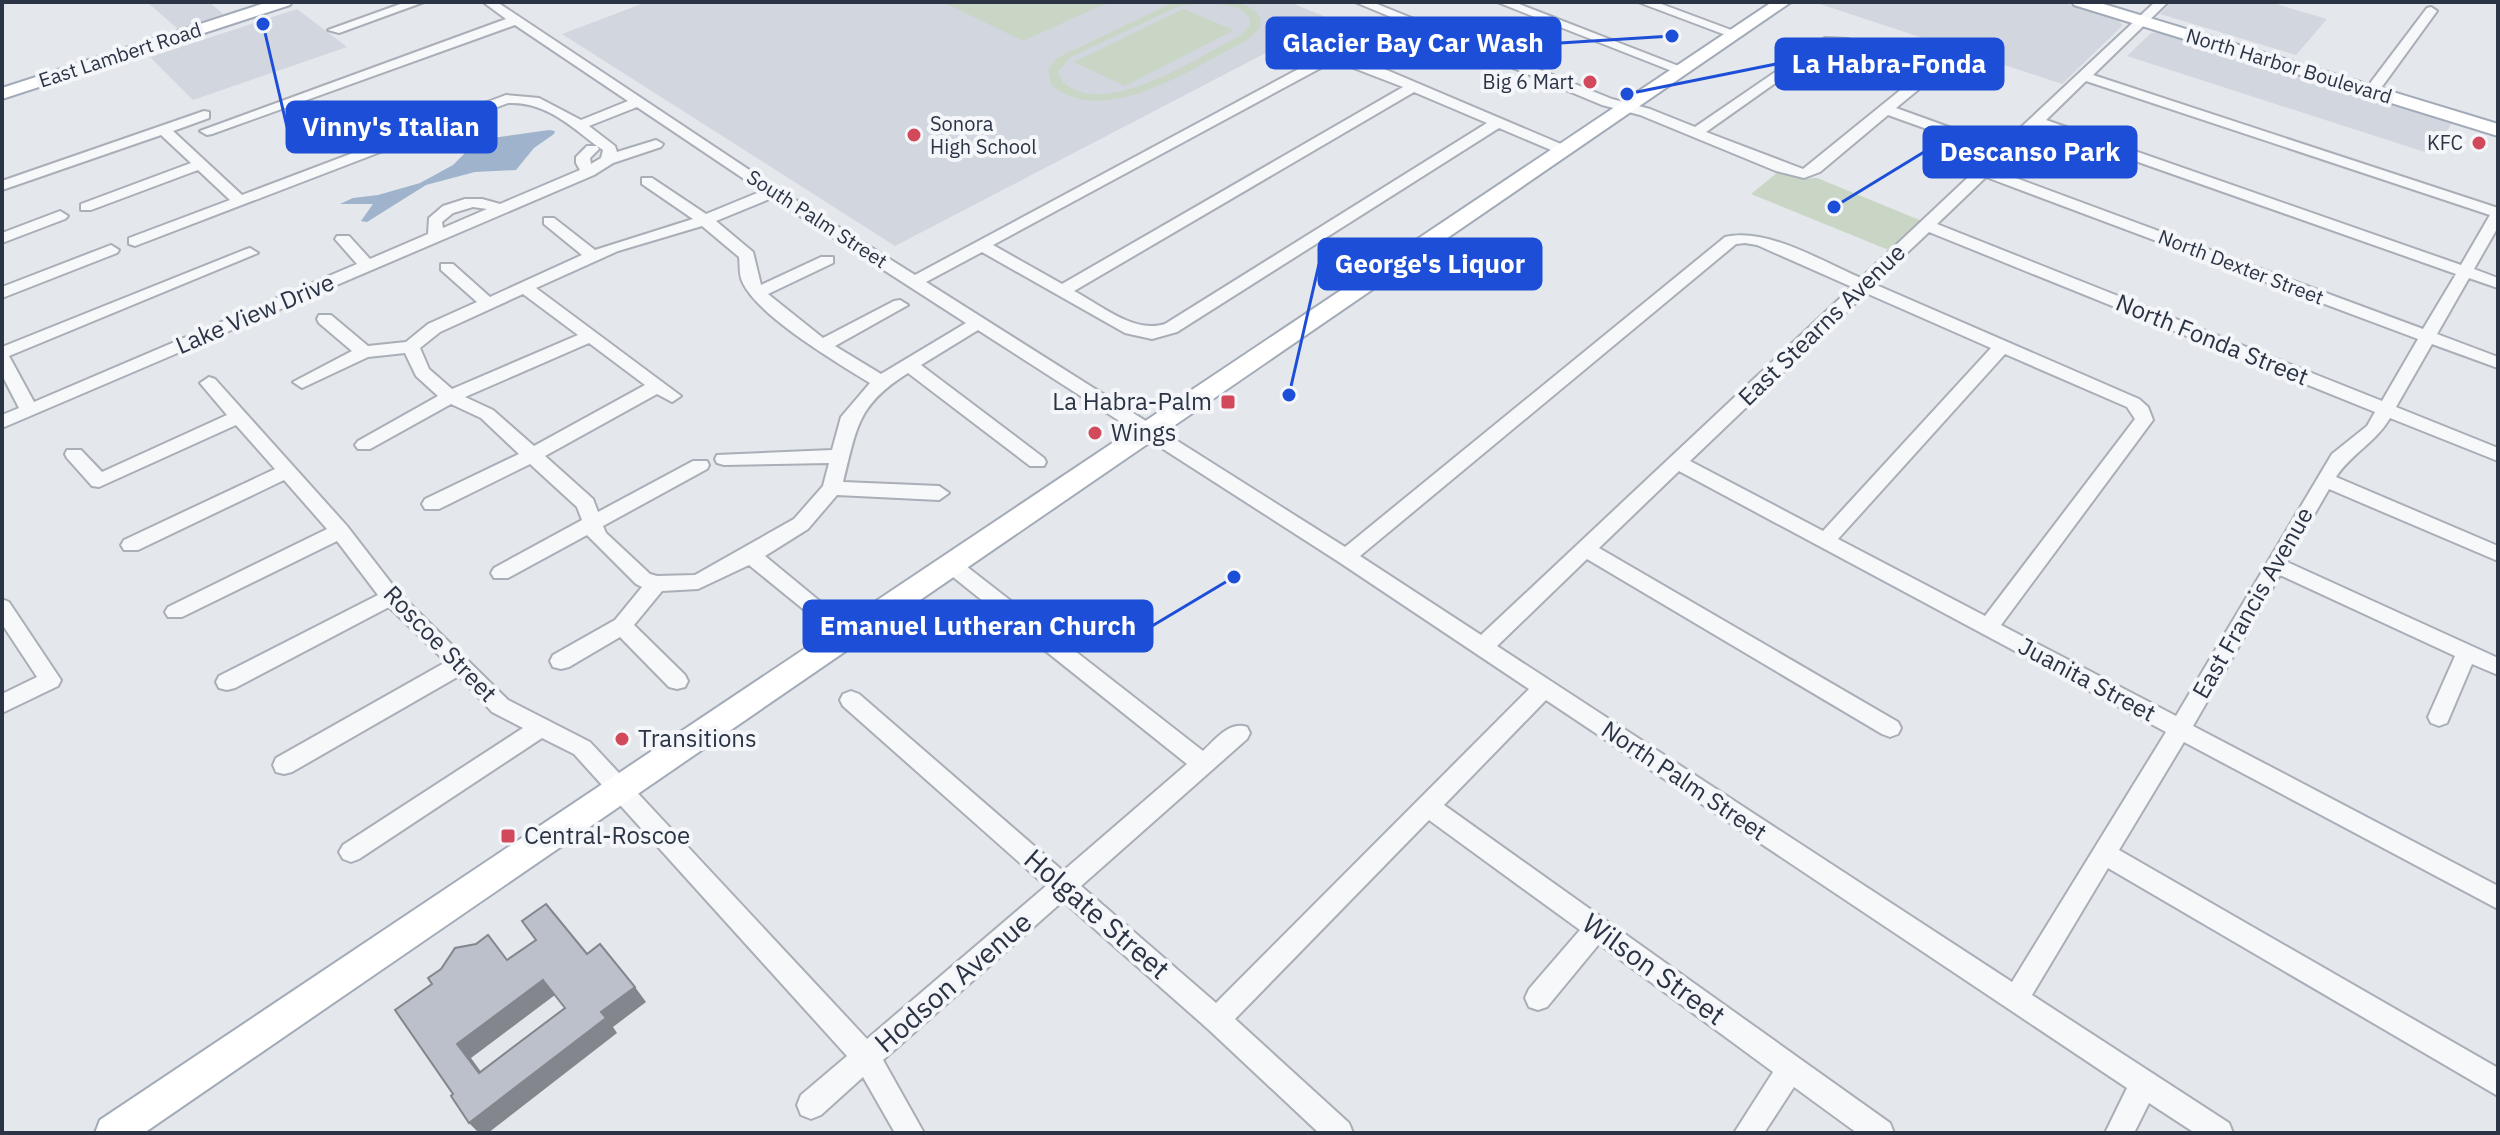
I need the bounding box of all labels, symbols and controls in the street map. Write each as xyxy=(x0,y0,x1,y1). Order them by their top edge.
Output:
street label: East Lambert Road xyxy=(35,15,205,94)
callout: Glacier Bay Car Wash xyxy=(1267,18,1560,68)
street label: North Harbor Boulevard xyxy=(2183,21,2395,110)
text: Glacier Bay Car Wash xyxy=(1282,25,1544,59)
callout: La Habra-Fonda xyxy=(1776,39,2003,89)
text: La Habra-Fonda xyxy=(1792,46,1987,80)
place label: Big 6 Mart xyxy=(1483,68,1574,95)
marker: Big 6 Mart xyxy=(1581,73,1599,91)
callout: Vinny's Italian xyxy=(287,102,496,152)
text: Vinny's Italian xyxy=(302,109,480,143)
place label: Sonora High School xyxy=(930,110,1037,160)
marker: Sonora High School xyxy=(905,126,923,144)
callout: Descanso Park xyxy=(1924,127,2136,177)
place label: KFC xyxy=(2427,129,2463,156)
text: Descanso Park xyxy=(1940,134,2120,168)
marker: KFC xyxy=(2470,134,2488,152)
street label: South Palm Street xyxy=(742,163,893,274)
street label: North Dexter Street xyxy=(2155,223,2328,310)
street label: East Stearns Avenue xyxy=(1731,236,1912,412)
callout: George's Liquor xyxy=(1319,239,1541,289)
text: George's Liquor xyxy=(1335,246,1525,280)
street label: Lake View Drive xyxy=(170,265,339,361)
street label: North Fonda Street xyxy=(2111,286,2313,392)
place label: La Habra-Palm xyxy=(1052,385,1212,417)
marker: La Habra-Palm xyxy=(1219,393,1237,411)
place label: Wings xyxy=(1111,416,1176,448)
marker: Wings xyxy=(1086,424,1104,442)
street label: East Francis Avenue xyxy=(2184,501,2320,704)
street label: Roscoe Street xyxy=(377,578,504,708)
callout: Emanuel Lutheran Church xyxy=(804,601,1152,651)
text: Emanuel Lutheran Church xyxy=(820,608,1136,642)
street label: Juanita Street xyxy=(2013,630,2162,729)
street label: North Palm Street xyxy=(1596,713,1774,847)
place label: Transitions xyxy=(638,722,757,754)
marker: Transitions xyxy=(613,730,631,748)
place label: Central-Roscoe xyxy=(524,819,690,851)
marker: Central-Roscoe xyxy=(499,827,517,845)
street label: Holgate Street xyxy=(1017,840,1178,987)
street label: Hodson Avenue xyxy=(866,903,1039,1060)
street label: Wilson Street xyxy=(1575,904,1733,1033)

